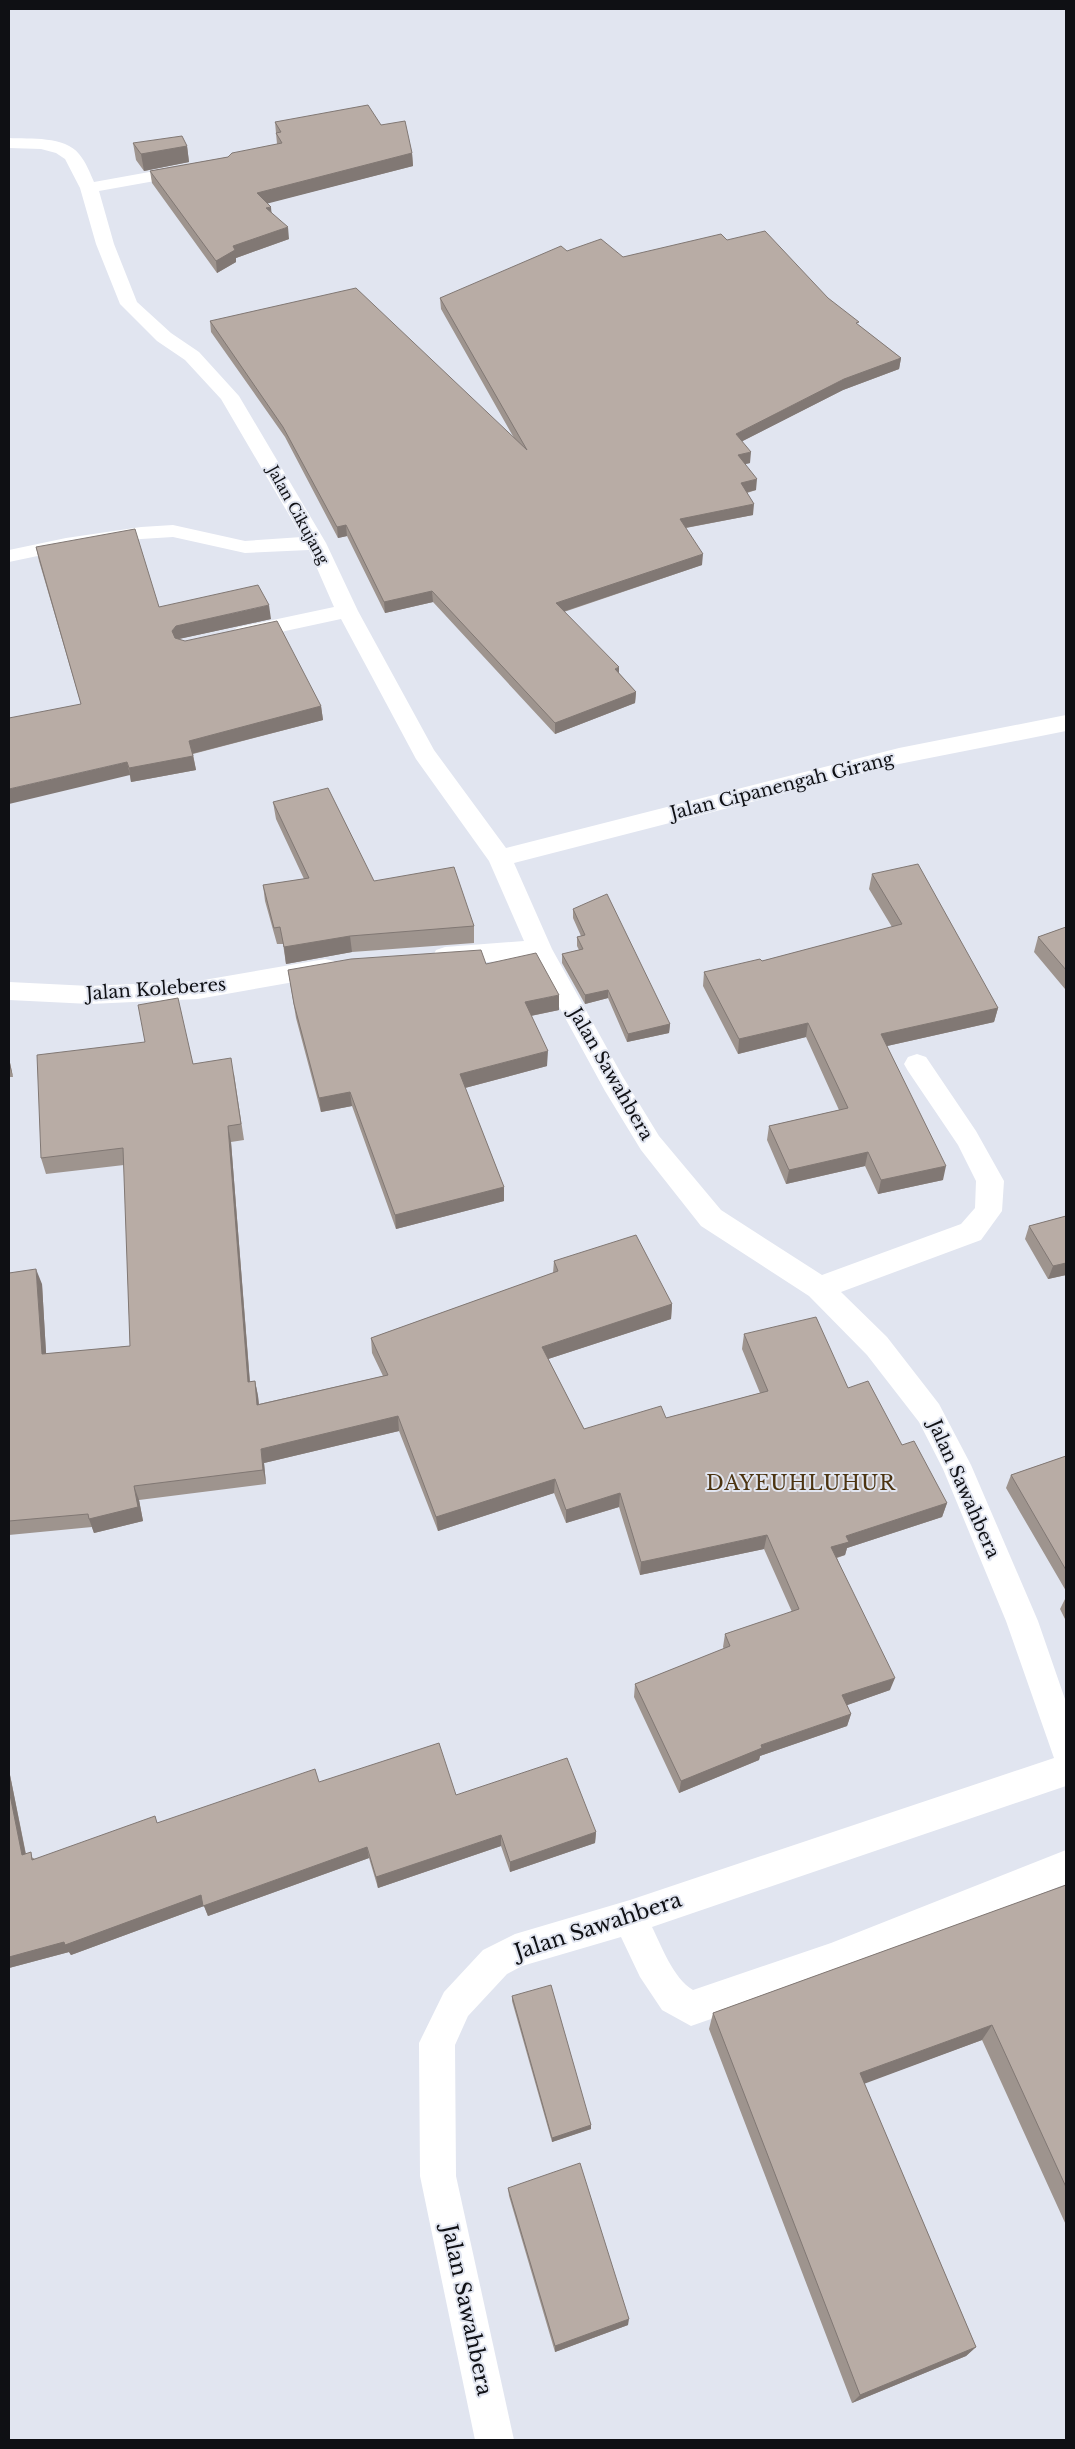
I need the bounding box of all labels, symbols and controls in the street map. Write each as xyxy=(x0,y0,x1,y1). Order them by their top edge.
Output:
street label: Jalan Cikujang xyxy=(262,460,334,568)
street label: Jalan Cipanengah Girang xyxy=(666,748,896,825)
street label: Jalan Koleberes xyxy=(83,973,227,1005)
street label: Jalan Sawahbera xyxy=(563,1002,658,1144)
street label: Jalan Sawahbera xyxy=(923,1415,1004,1562)
district label: DAYEUHLUHUR xyxy=(706,1471,896,1495)
street label: Jalan Sawahbera xyxy=(508,1887,685,1966)
street label: Jalan Sawahbera xyxy=(436,2219,498,2398)

